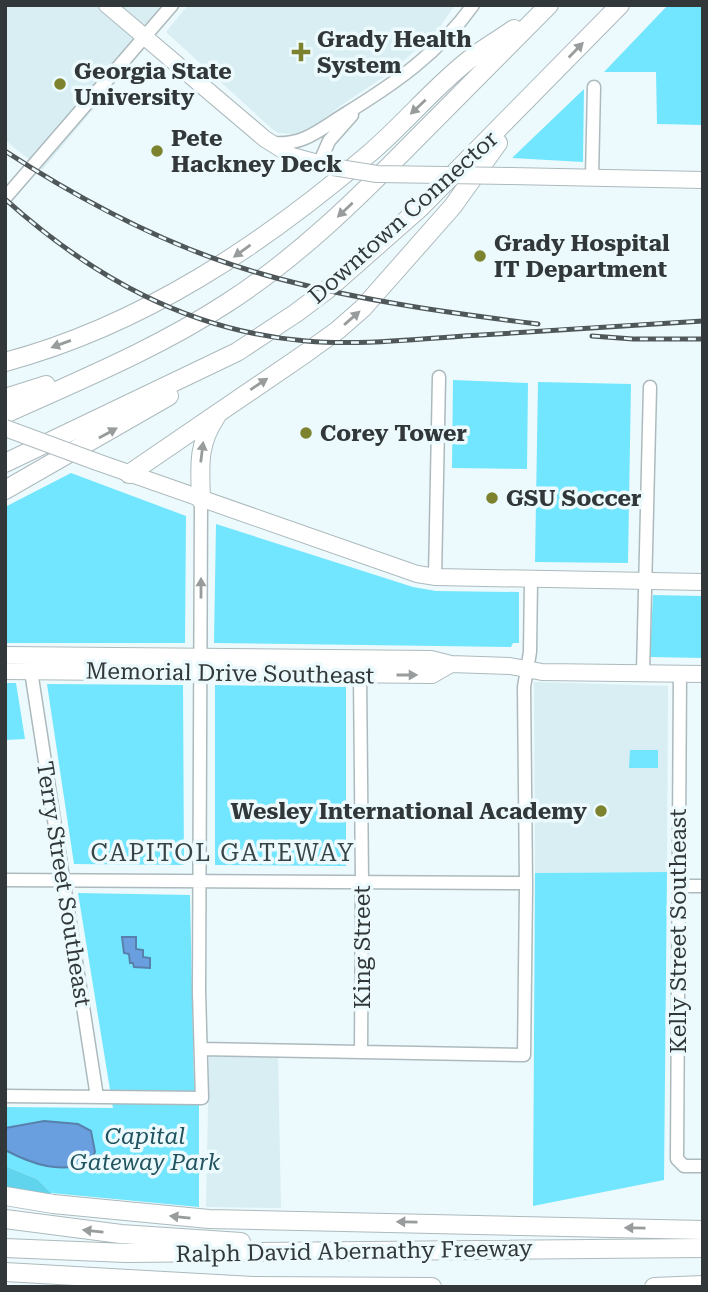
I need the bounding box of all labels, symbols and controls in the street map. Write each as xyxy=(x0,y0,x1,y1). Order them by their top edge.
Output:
place label: Grady Health System xyxy=(317,26,472,79)
marker: Grady Health System xyxy=(291,42,311,62)
one-way arrow xyxy=(568,42,584,59)
place label: Georgia State University xyxy=(74,58,232,111)
marker: Georgia State University xyxy=(52,76,68,92)
one-way arrow xyxy=(410,99,427,115)
place label: Pete Hackney Deck xyxy=(171,125,342,178)
street label: Downtown Connector xyxy=(303,125,503,309)
marker: Pete Hackney Deck xyxy=(149,143,165,159)
one-way arrow xyxy=(337,201,354,217)
place label: Grady Hospital IT Department xyxy=(494,230,670,283)
one-way arrow xyxy=(233,244,251,258)
marker: Grady Hospital IT Department xyxy=(472,248,488,264)
one-way arrow xyxy=(343,311,360,326)
one-way arrow xyxy=(50,339,71,350)
one-way arrow xyxy=(250,377,268,391)
place label: Corey Tower xyxy=(320,420,467,447)
marker: Corey Tower xyxy=(298,425,314,441)
one-way arrow xyxy=(98,427,117,439)
one-way arrow xyxy=(196,441,207,463)
place label: GSU Soccer xyxy=(506,485,642,512)
marker: GSU Soccer xyxy=(484,490,500,506)
one-way arrow xyxy=(195,576,207,598)
street label: Memorial Drive Southeast xyxy=(86,657,375,690)
one-way arrow xyxy=(396,669,418,681)
street label: Terry Street Southeast xyxy=(31,759,96,1009)
place label: Wesley International Academy xyxy=(230,798,587,825)
marker: Wesley International Academy xyxy=(593,803,609,819)
street label: Kelly Street Southeast xyxy=(665,808,692,1054)
district label: CAPITOL GATEWAY xyxy=(90,839,356,867)
street label: King Street xyxy=(349,885,376,1009)
park label: Capital Gateway Park xyxy=(70,1123,221,1176)
one-way arrow xyxy=(169,1211,191,1222)
one-way arrow xyxy=(396,1217,418,1228)
one-way arrow xyxy=(623,1222,645,1234)
one-way arrow xyxy=(81,1225,103,1236)
street label: Ralph David Abernathy Freeway xyxy=(175,1235,533,1268)

